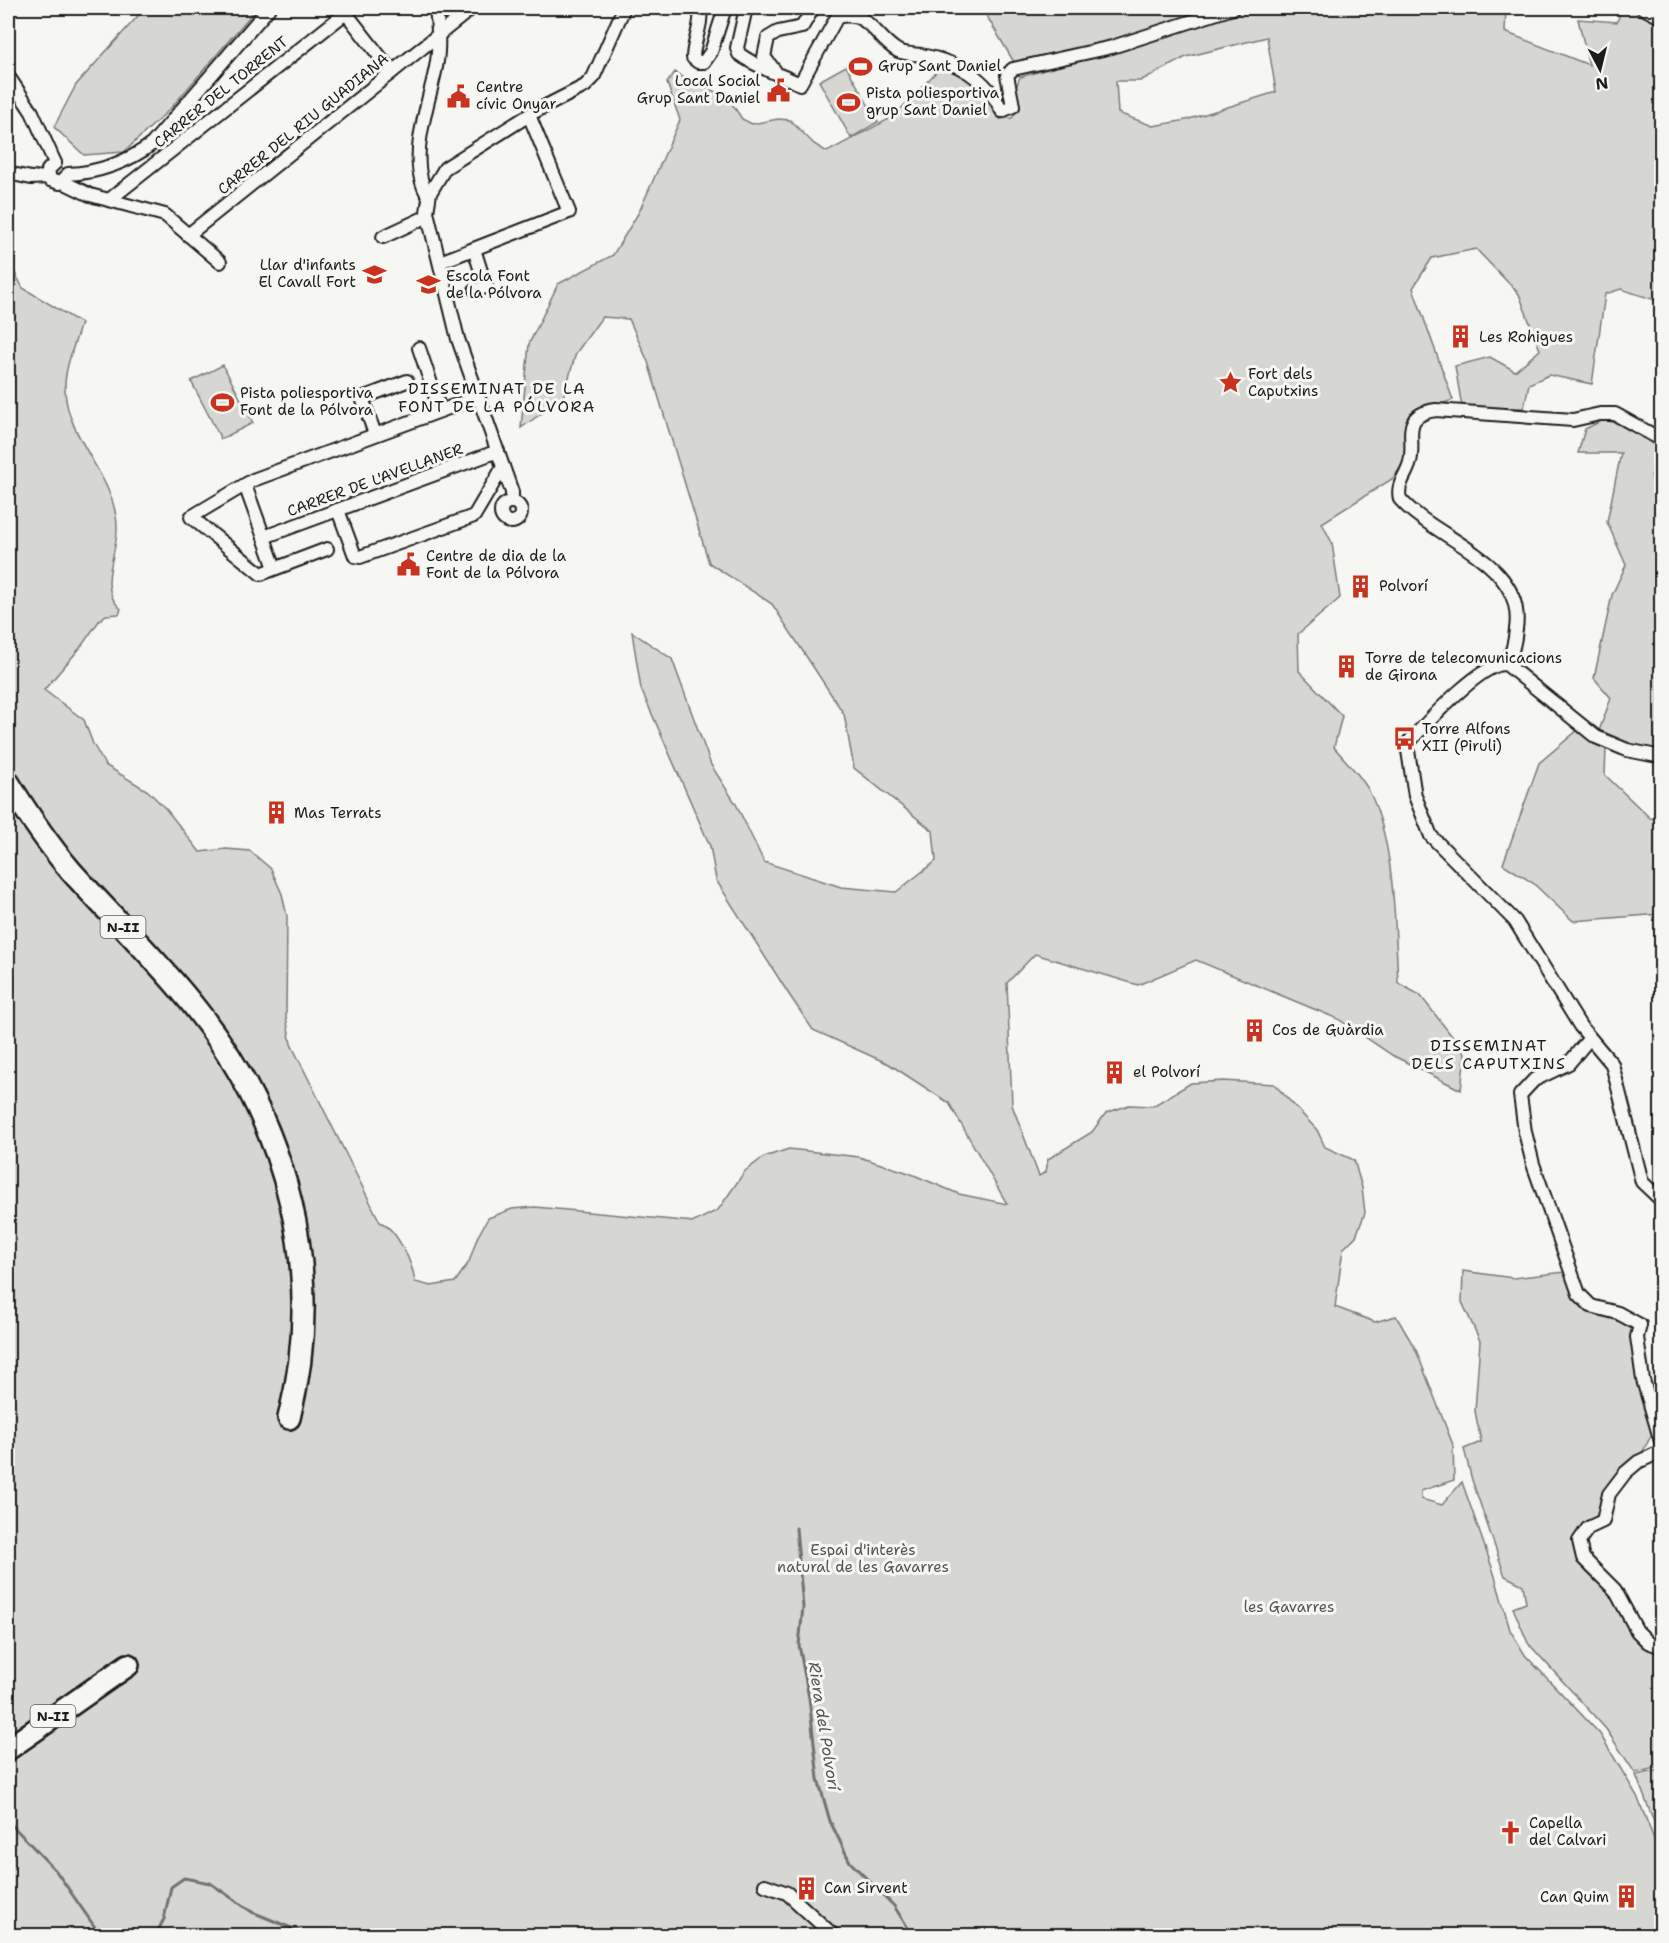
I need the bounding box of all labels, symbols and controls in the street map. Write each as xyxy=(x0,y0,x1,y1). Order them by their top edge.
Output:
street label: CARRER DEL TORRENT xyxy=(150,32,292,152)
north arrow xyxy=(1570,39,1630,99)
street label: CARRER DEL RIU GUADIANA xyxy=(213,49,393,199)
sports icon: Grup Sant Daniel xyxy=(847,53,873,79)
place label: Grup Sant Daniel xyxy=(878,56,1002,76)
place label: Local Social Grup Sant Daniel xyxy=(637,71,760,108)
text: N xyxy=(1594,72,1609,95)
place label: Centre cívic Onyar xyxy=(476,77,557,114)
public building icon: Local Social Grup Sant Daniel xyxy=(765,77,791,103)
public building icon: Centre cívic Onyar xyxy=(445,83,471,109)
place label: Pista poliesportiva grup Sant Daniel xyxy=(866,83,1000,120)
sports icon: Pista poliesportiva grup Sant Daniel xyxy=(835,89,861,115)
place label: Llar d'infants El Cavall Fort xyxy=(258,255,356,292)
school or university icon: Llar d'infants El Cavall Fort xyxy=(361,261,387,287)
place label: Escola Font de la Pólvora xyxy=(446,266,542,303)
school or university icon: Escola Font de la Pólvora xyxy=(415,272,441,298)
building icon: Les Rohigues xyxy=(1448,324,1474,350)
place label: Les Rohigues xyxy=(1479,327,1573,347)
place label: Fort dels Caputxins xyxy=(1248,364,1318,401)
place icon: Fort dels Caputxins xyxy=(1217,370,1243,396)
district label: DISSEMINAT DE LA FONT DE LA PÓLVORA xyxy=(398,378,596,417)
place label: Pista poliesportiva Font de la Pólvora xyxy=(240,383,374,420)
sports icon: Pista poliesportiva Font de la Pólvora xyxy=(209,389,235,415)
street label: CARRER DE L'AVELLANER xyxy=(284,439,466,521)
place label: Centre de dia de la Font de la Pólvora xyxy=(426,546,567,583)
public building icon: Centre de dia de la Font de la Pólvora xyxy=(395,552,421,578)
building icon: Polvorí xyxy=(1348,573,1374,599)
place label: Polvorí xyxy=(1379,576,1429,596)
place label: Torre de telecomunicacions de Girona xyxy=(1365,648,1562,685)
building icon: Torre de telecomunicacions de Girona xyxy=(1334,654,1360,680)
place label: Torre Alfons XII (Piruli) xyxy=(1422,719,1511,756)
bus stop icon: Torre Alfons XII (Piruli) xyxy=(1391,725,1417,751)
building icon: Mas Terrats xyxy=(263,800,289,826)
place label: Mas Terrats xyxy=(294,803,382,823)
road number: N-II xyxy=(100,916,146,938)
building icon: Cos de Guàrdia xyxy=(1241,1017,1267,1043)
place label: Cos de Guàrdia xyxy=(1272,1020,1384,1040)
district label: DISSEMINAT DELS CAPUTXINS xyxy=(1411,1035,1567,1074)
building icon: el Polvorí xyxy=(1102,1059,1128,1085)
place label: el Polvorí xyxy=(1133,1062,1201,1082)
park label: Espai d'interès natural de les Gavarres xyxy=(777,1540,949,1577)
park label: les Gavarres xyxy=(1244,1597,1334,1617)
water label: Riera del Polvorí xyxy=(803,1660,845,1793)
road number: N-II xyxy=(31,1705,76,1727)
place label: Capella del Calvari xyxy=(1529,1813,1607,1850)
church icon: Capella del Calvari xyxy=(1498,1819,1524,1845)
building icon: Can Sirvent xyxy=(793,1875,819,1901)
place label: Can Sirvent xyxy=(824,1878,908,1898)
building icon: Can Quim xyxy=(1614,1884,1640,1910)
place label: Can Quim xyxy=(1540,1887,1609,1907)

